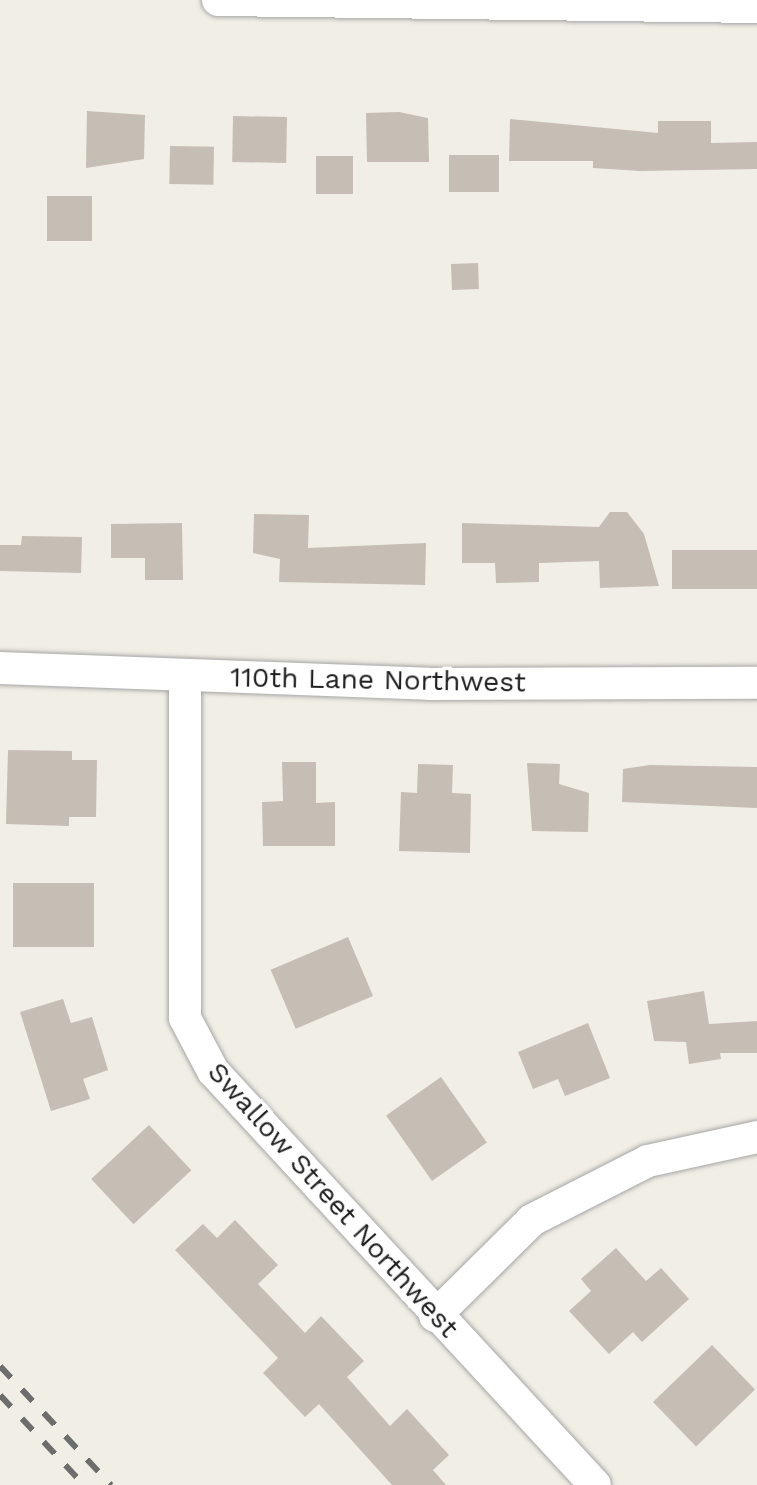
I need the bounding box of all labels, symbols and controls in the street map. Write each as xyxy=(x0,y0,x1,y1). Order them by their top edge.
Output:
street label: 110th Lane Northwest xyxy=(230,661,526,699)
street label: Swallow Street Northwest xyxy=(200,1055,466,1345)

